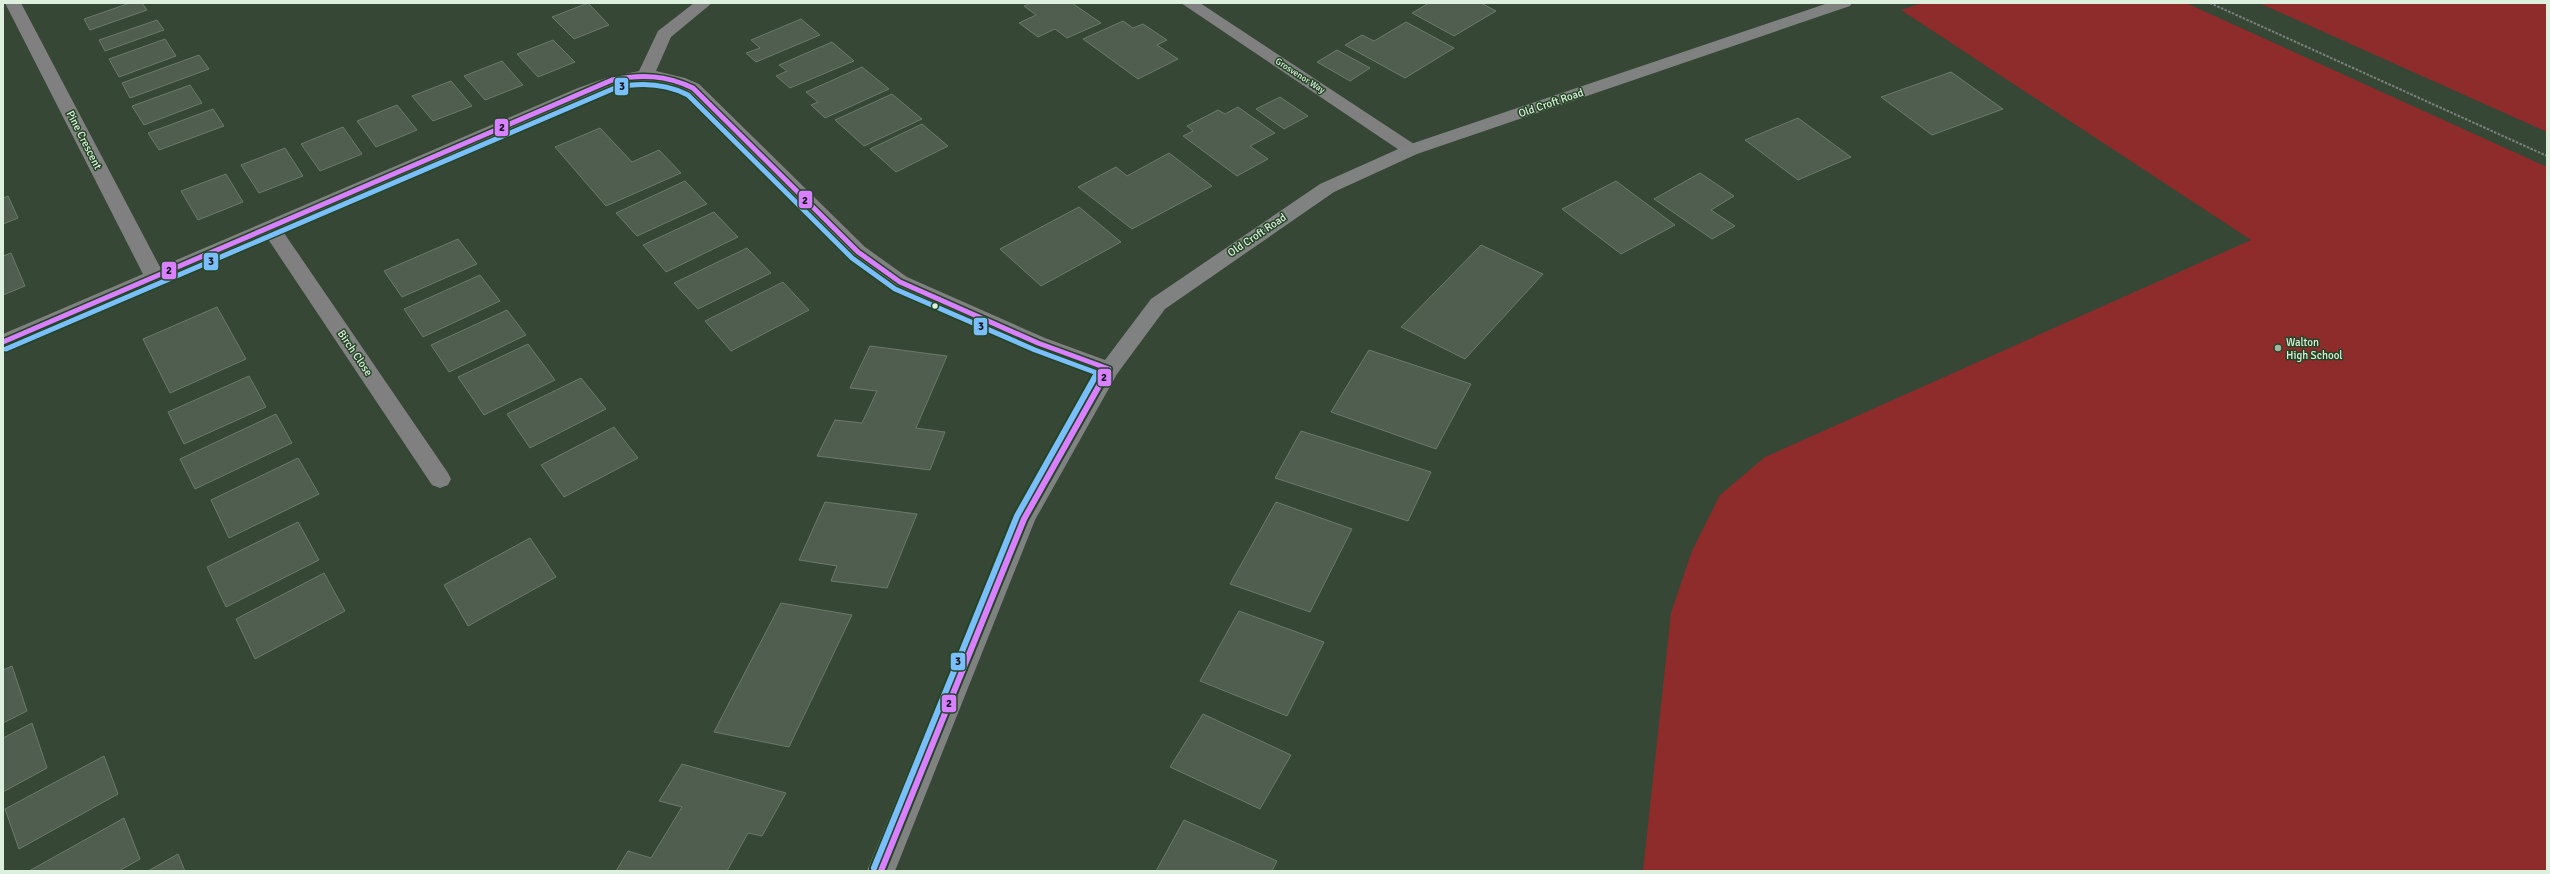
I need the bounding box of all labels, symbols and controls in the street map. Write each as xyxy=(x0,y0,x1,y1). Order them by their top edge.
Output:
street label: Grosvenor Way xyxy=(1273,56,1328,97)
line badge: 3 xyxy=(614,77,629,96)
text: 3 xyxy=(619,80,625,93)
street label: Old Croft Road xyxy=(1517,86,1585,120)
street label: Pine Crescent xyxy=(64,108,104,172)
line badge: 2 xyxy=(494,118,509,137)
text: 2 xyxy=(499,121,505,134)
line badge: 2 xyxy=(798,190,813,209)
text: 2 xyxy=(802,194,808,207)
street label: Old Croft Road xyxy=(1225,211,1289,259)
line badge: 3 xyxy=(203,252,219,271)
text: 3 xyxy=(208,255,214,268)
line badge: 2 xyxy=(161,261,177,280)
text: 2 xyxy=(166,264,172,277)
unlabelled marker xyxy=(930,301,940,311)
line badge: 3 xyxy=(973,317,988,336)
text: 3 xyxy=(978,320,984,333)
street label: Birch Close xyxy=(335,327,375,379)
place label: Walton High School xyxy=(2286,336,2343,362)
marker: Walton High School xyxy=(2273,343,2283,353)
line badge: 2 xyxy=(1097,368,1112,387)
text: 2 xyxy=(1101,371,1107,384)
line badge: 3 xyxy=(950,652,966,671)
text: 3 xyxy=(955,655,961,668)
line badge: 2 xyxy=(941,694,957,713)
text: 2 xyxy=(946,697,952,710)

